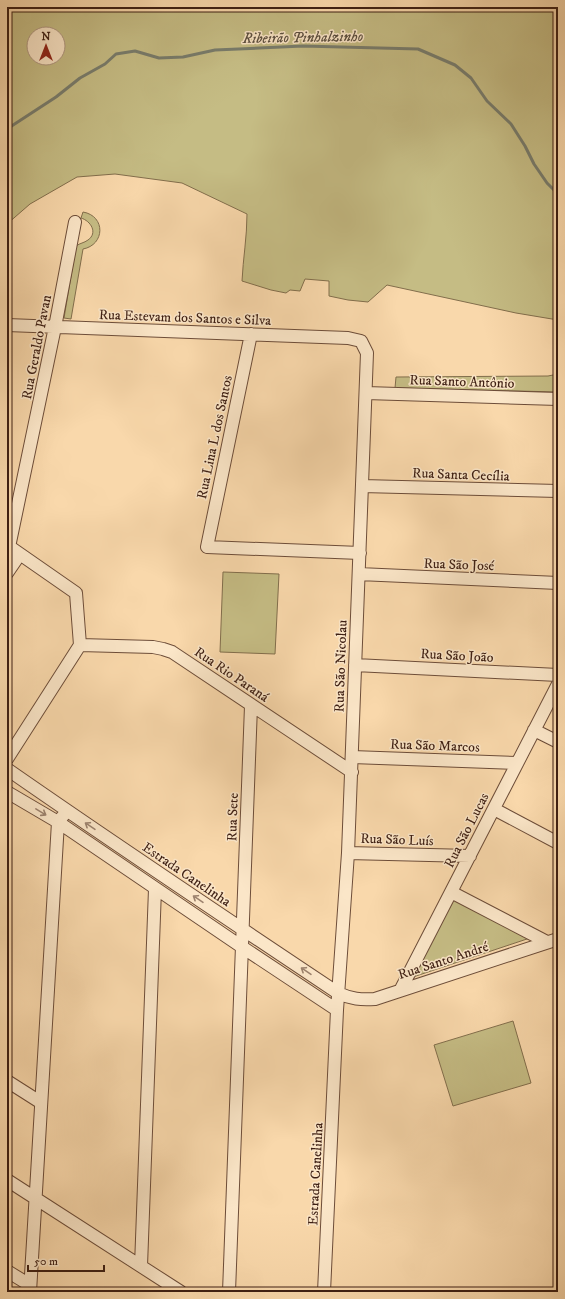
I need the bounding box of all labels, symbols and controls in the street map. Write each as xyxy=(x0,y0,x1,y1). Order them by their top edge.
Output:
north arrow xyxy=(26,26,66,66)
water label: Ribeirão Pinhalzinho xyxy=(241,27,364,48)
text: N xyxy=(41,30,51,44)
street label: Rua Geraldo Pavan xyxy=(18,293,56,401)
street label: Rua Estevam dos Santos e Silva xyxy=(98,306,272,330)
street label: Rua Santo Antônio xyxy=(409,371,515,393)
street label: Rua Lina L dos Santos xyxy=(193,373,237,501)
street label: Rua Santa Cecília xyxy=(412,464,510,486)
street label: Rua São José xyxy=(423,555,495,575)
street label: Rua São Nicolau xyxy=(330,619,352,713)
street label: Rua Rio Paraná xyxy=(191,643,272,706)
street label: Rua São João xyxy=(420,645,494,667)
street label: Rua São Marcos xyxy=(390,735,480,757)
street label: Rua São Lucas xyxy=(440,790,494,871)
street label: Rua Sete xyxy=(223,792,243,842)
one-way arrow xyxy=(35,809,47,817)
one-way arrow xyxy=(85,822,96,830)
street label: Rua São Luís xyxy=(360,830,434,850)
street label: Estrada Canelinha xyxy=(139,839,234,911)
one-way arrow xyxy=(192,895,203,903)
street label: Rua Santo André xyxy=(396,938,491,984)
one-way arrow xyxy=(301,967,312,975)
street label: Estrada Canelinha xyxy=(304,1122,328,1226)
scale bar xyxy=(28,1247,104,1273)
text: 50 m xyxy=(34,1254,58,1269)

